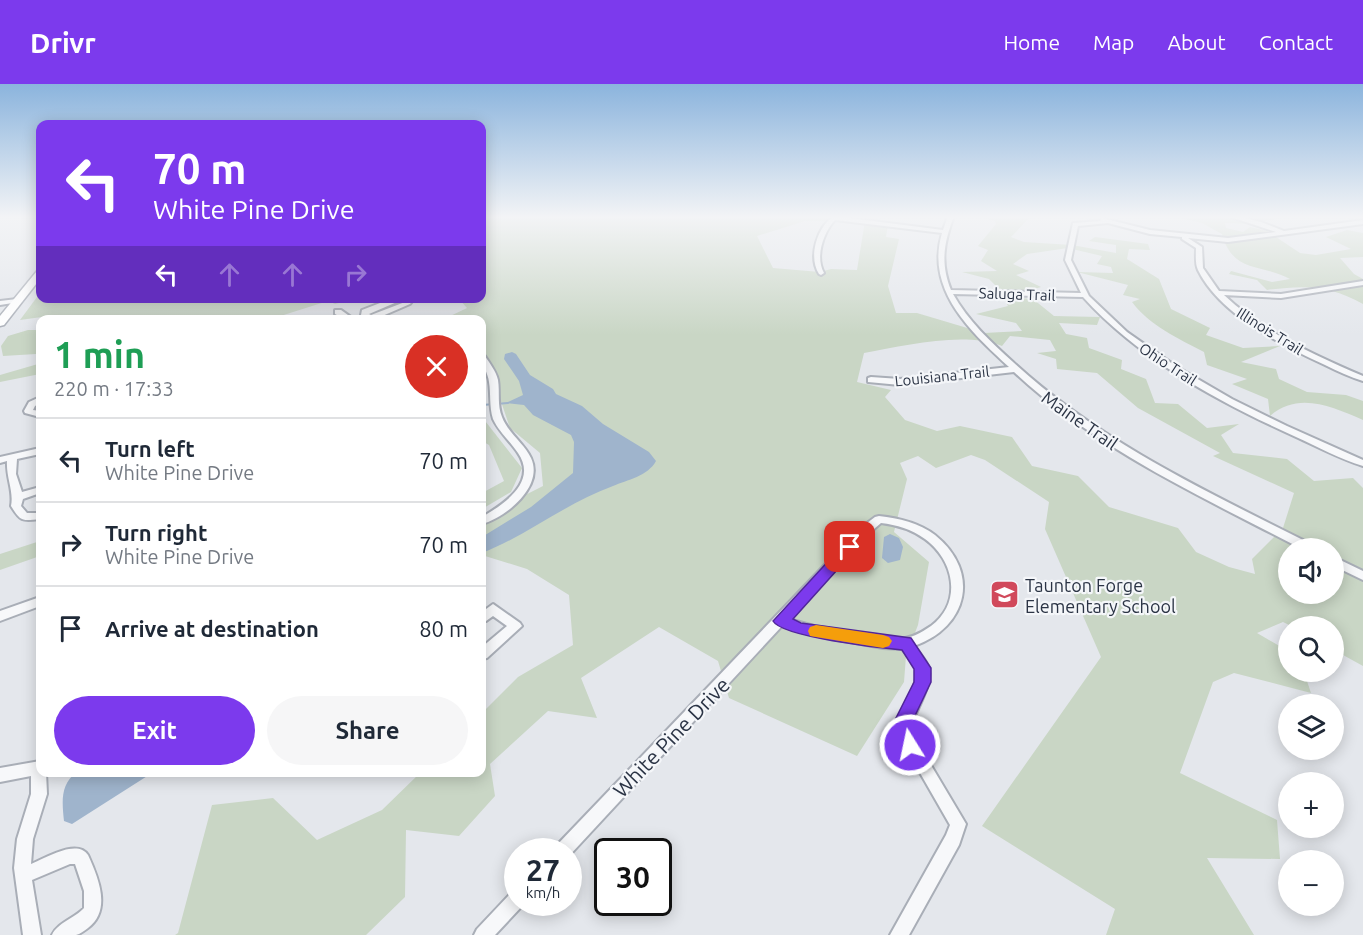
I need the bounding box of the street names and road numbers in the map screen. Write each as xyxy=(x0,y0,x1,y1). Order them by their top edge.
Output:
street label: Saluga Trail xyxy=(978,284,1056,304)
street label: Illinois Trail xyxy=(1234,304,1306,358)
street label: Ohio Trail xyxy=(1136,339,1200,389)
street label: Louisiana Trail xyxy=(894,363,990,389)
street label: Maine Trail xyxy=(1038,387,1122,454)
street label: White Pine Drive xyxy=(608,672,734,802)

